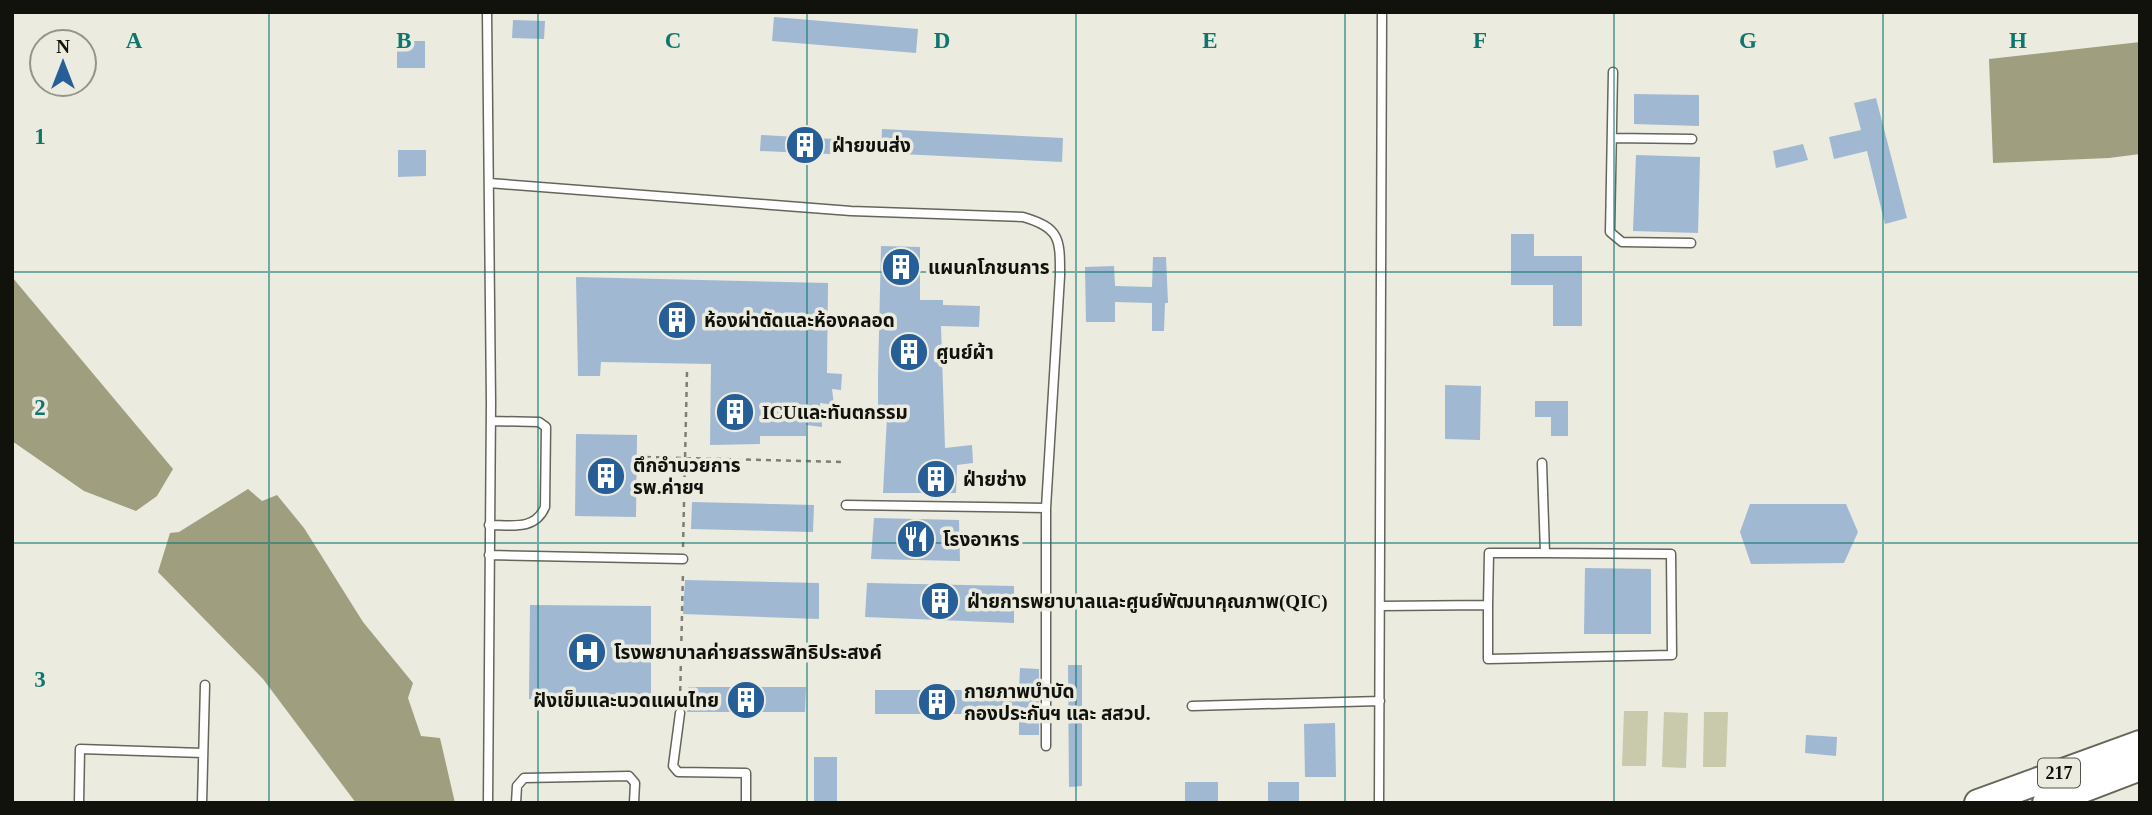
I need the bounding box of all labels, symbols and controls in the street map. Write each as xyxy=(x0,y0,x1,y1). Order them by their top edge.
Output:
north arrow xyxy=(28,28,98,98)
text: A xyxy=(126,28,143,53)
text: B xyxy=(396,28,412,53)
text: C xyxy=(665,28,681,53)
text: D xyxy=(934,28,950,53)
text: E xyxy=(1202,28,1218,53)
text: F xyxy=(1473,28,1487,53)
text: G xyxy=(1739,28,1757,53)
text: H xyxy=(2009,28,2027,53)
text: N xyxy=(56,36,70,57)
text: 1 xyxy=(34,124,46,149)
building icon: ฝ่ายขนส่ง xyxy=(784,124,826,166)
place label: ฝ่ายขนส่ง xyxy=(832,135,911,156)
building icon: แผนกโภชนการ xyxy=(880,246,922,288)
place label: แผนกโภชนการ xyxy=(928,257,1050,278)
building icon: ห้องผ่าตัดและห้องคลอด xyxy=(656,299,698,341)
place label: ห้องผ่าตัดและห้องคลอด xyxy=(704,310,895,331)
building icon: ศูนย์ผ้า xyxy=(888,331,930,373)
place label: ศูนย์ผ้า xyxy=(936,342,994,364)
building icon: ICUและทันตกรรม xyxy=(714,391,756,433)
text: 2 xyxy=(34,395,46,420)
place label: ICUและทันตกรรม xyxy=(762,402,908,423)
building icon: ตึกอำนวยการ รพ.ค่ายฯ xyxy=(585,455,627,497)
place label: ตึกอำนวยการ รพ.ค่ายฯ xyxy=(633,455,741,498)
building icon: ฝ่ายช่าง xyxy=(915,458,957,500)
place label: ฝ่ายช่าง xyxy=(963,469,1027,490)
restaurant icon: โรงอาหาร xyxy=(895,518,937,560)
place label: โรงอาหาร xyxy=(943,529,1020,550)
building icon: ฝ่ายการพยาบาลและศูนย์พัฒนาคุณภาพ(QIC) xyxy=(919,580,961,622)
place label: ฝ่ายการพยาบาลและศูนย์พัฒนาคุณภาพ(QIC) xyxy=(967,591,1328,613)
hospital icon: โรงพยาบาลค่ายสรรพสิทธิประสงค์ xyxy=(566,631,608,673)
place label: โรงพยาบาลค่ายสรรพสิทธิประสงค์ xyxy=(614,642,882,663)
text: 3 xyxy=(34,667,46,692)
building icon: ฝังเข็มและนวดแผนไทย xyxy=(725,679,767,721)
building icon: กายภาพบำบัด กองประกันฯ และ สสวป. xyxy=(916,681,958,723)
place label: กายภาพบำบัด กองประกันฯ และ สสวป. xyxy=(964,681,1150,724)
place label: ฝังเข็มและนวดแผนไทย xyxy=(533,689,719,711)
road number: 217 xyxy=(2038,758,2080,788)

